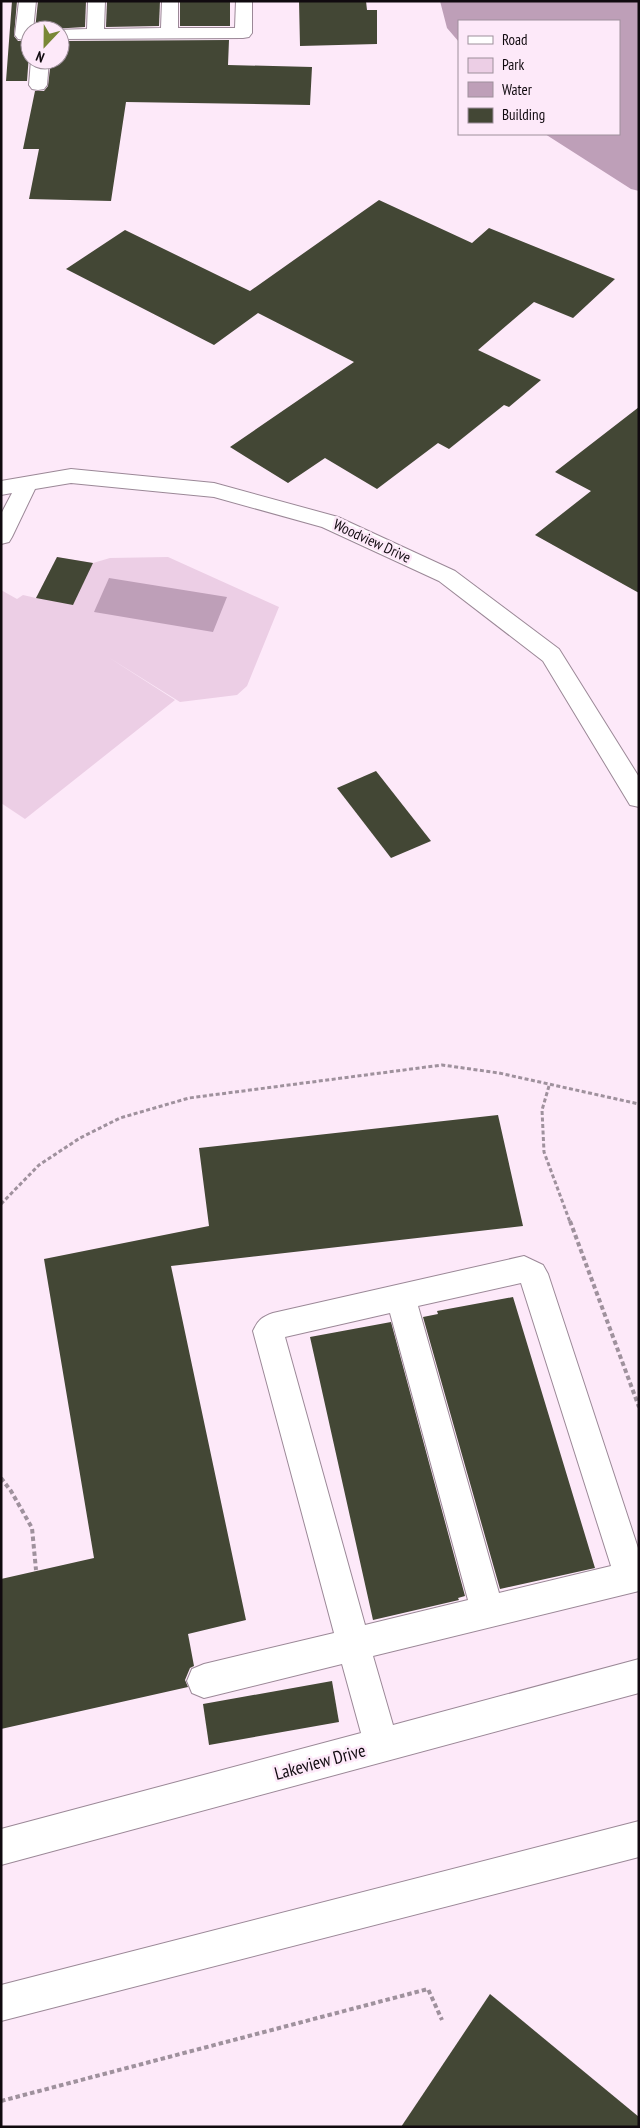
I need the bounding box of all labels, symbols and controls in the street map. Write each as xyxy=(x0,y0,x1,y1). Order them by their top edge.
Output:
north arrow xyxy=(20,20,70,70)
legend xyxy=(458,20,620,135)
text: Road xyxy=(502,30,528,49)
text: N xyxy=(33,47,47,67)
text: Park xyxy=(502,55,524,74)
text: Water xyxy=(502,80,533,99)
text: Building xyxy=(502,105,545,124)
street label: Woodview Drive xyxy=(331,514,414,567)
street label: Lakeview Drive xyxy=(272,1738,368,1785)

